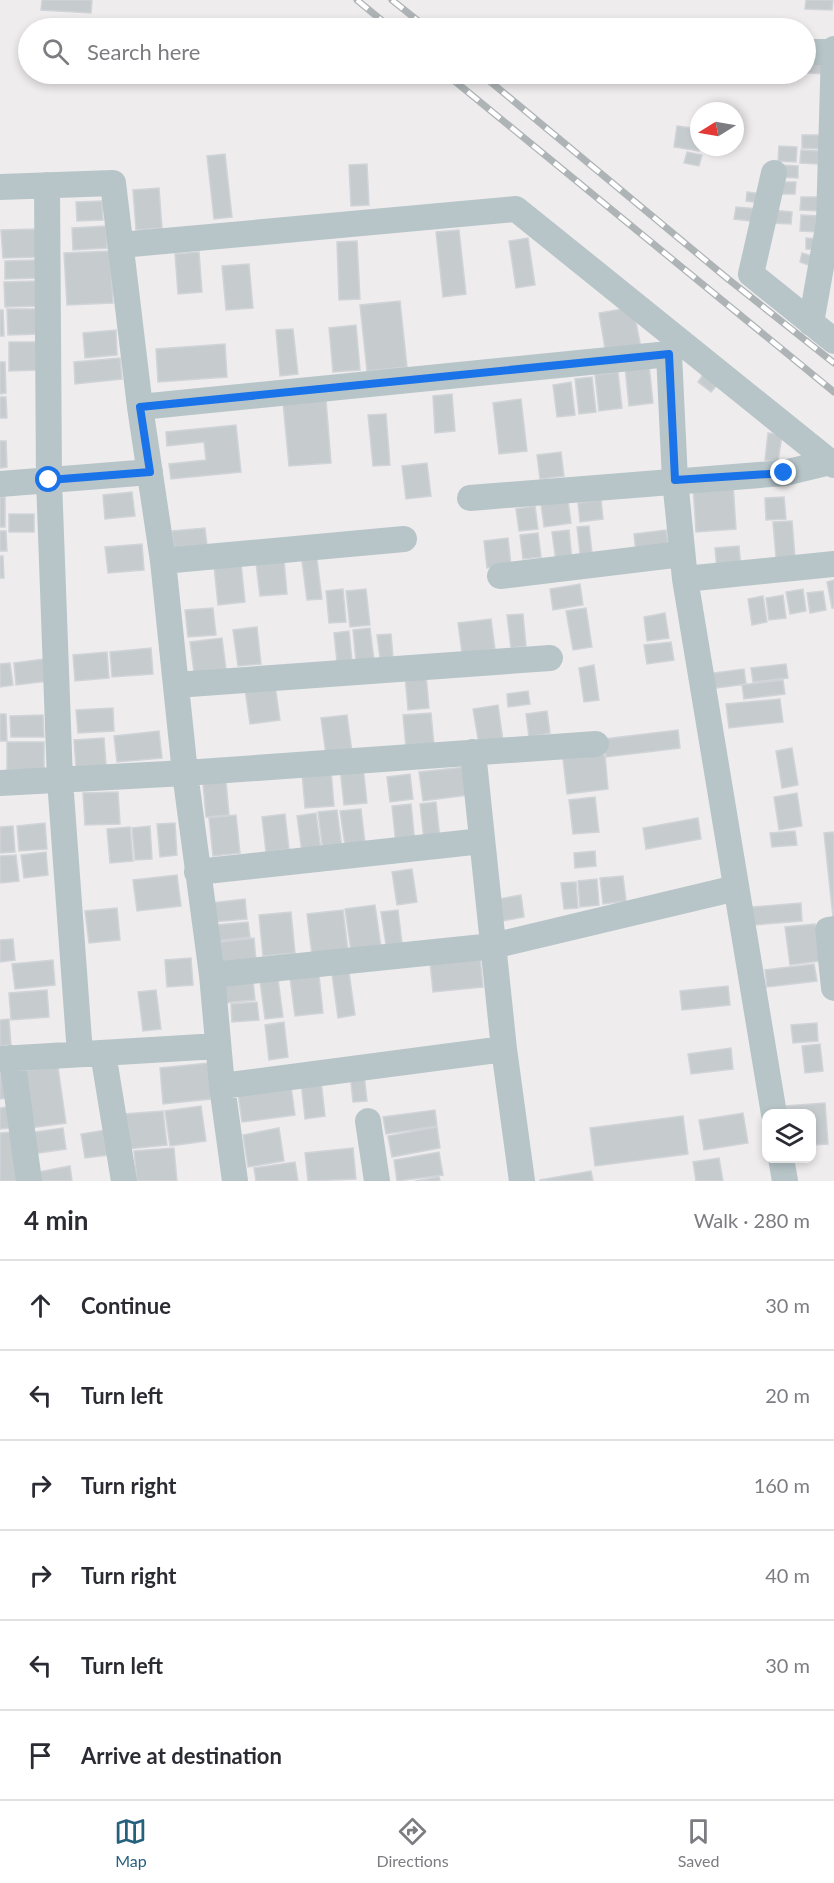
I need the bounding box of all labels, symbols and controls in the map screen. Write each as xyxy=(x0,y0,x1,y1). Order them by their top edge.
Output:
search box xyxy=(18,18,816,84)
icon: search xyxy=(39,35,72,68)
text: Search here xyxy=(87,38,200,65)
north arrow xyxy=(690,102,744,156)
route end xyxy=(770,459,796,485)
route start xyxy=(35,466,61,492)
map controls xyxy=(762,1109,816,1163)
button: layers xyxy=(762,1109,816,1163)
text: 4 min xyxy=(24,1204,88,1236)
text: Walk · 280 m xyxy=(694,1208,810,1232)
icon: ahead xyxy=(24,1289,57,1322)
text: Continue xyxy=(81,1292,171,1319)
text: 30 m xyxy=(765,1293,810,1317)
icon: left xyxy=(24,1379,57,1412)
text: Turn left xyxy=(81,1382,163,1409)
text: 20 m xyxy=(765,1383,810,1407)
icon: right xyxy=(24,1469,57,1502)
text: Turn right xyxy=(81,1472,176,1499)
text: 160 m xyxy=(754,1473,810,1497)
icon: right xyxy=(24,1559,57,1592)
text: Turn right xyxy=(81,1562,176,1589)
text: 40 m xyxy=(765,1563,810,1587)
icon: left xyxy=(24,1649,57,1682)
text: Turn left xyxy=(81,1652,163,1679)
text: 30 m xyxy=(765,1653,810,1677)
icon: arrive xyxy=(24,1739,57,1772)
text: Arrive at destination xyxy=(81,1742,282,1769)
tab: Map xyxy=(114,1815,147,1870)
tab: Directions xyxy=(376,1815,449,1870)
tab: Saved xyxy=(678,1815,719,1870)

